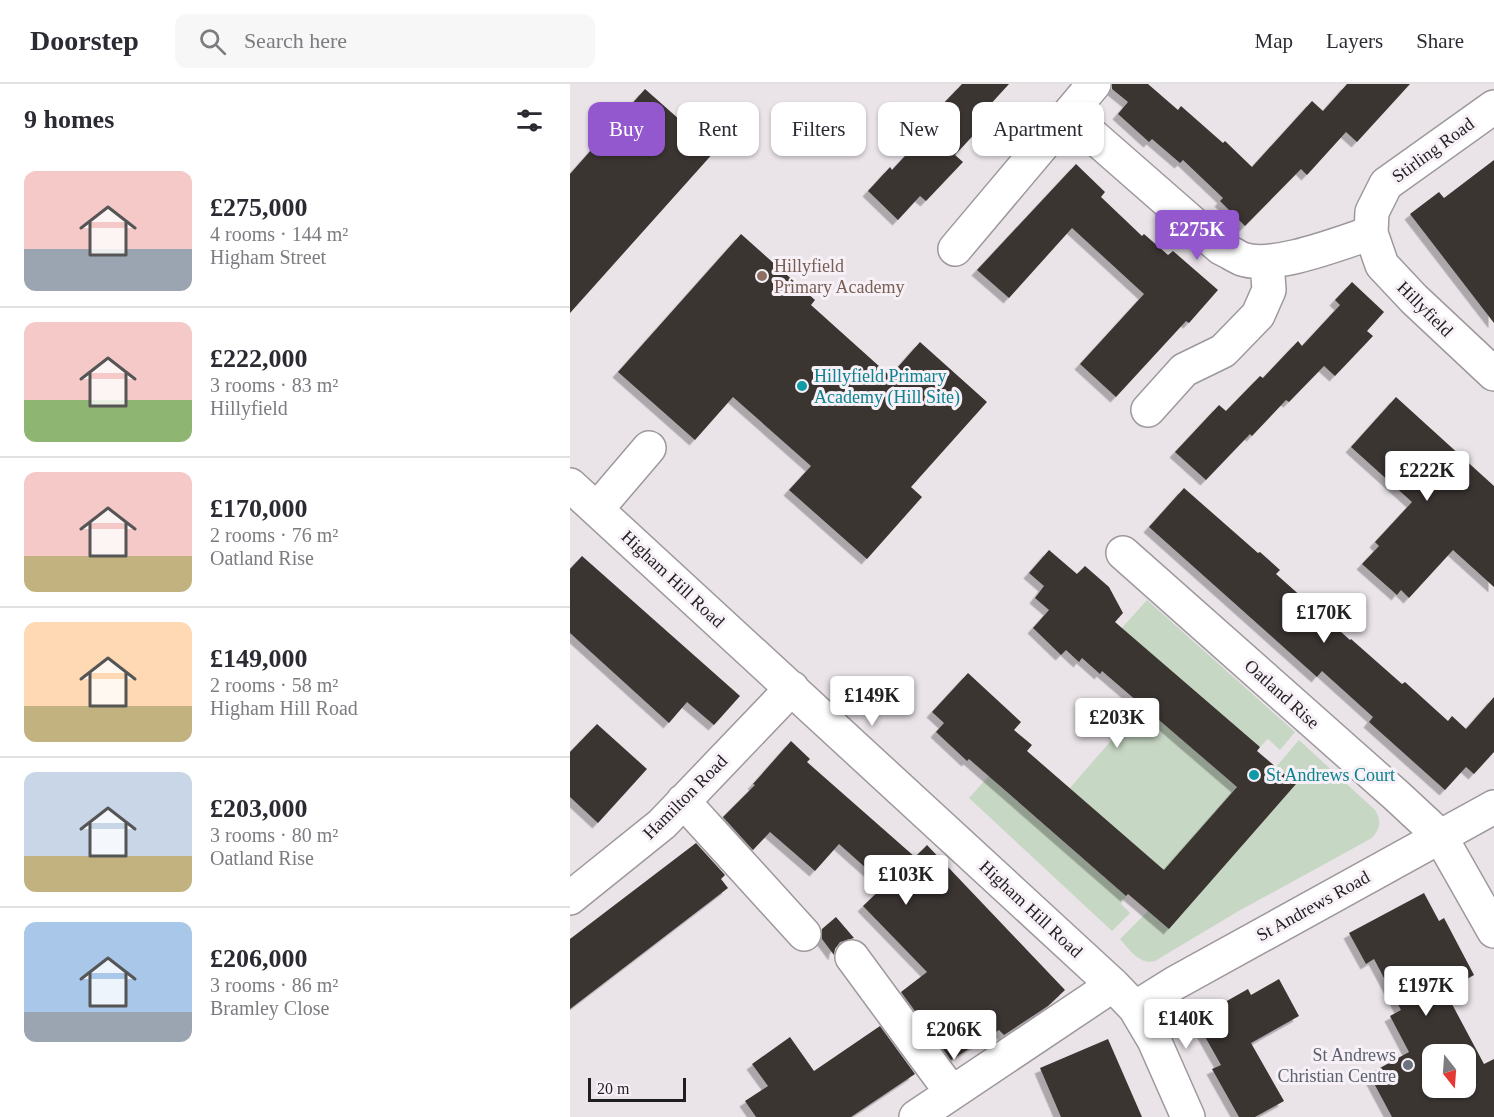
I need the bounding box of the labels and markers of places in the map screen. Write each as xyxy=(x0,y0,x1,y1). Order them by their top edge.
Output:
pin: £275K xyxy=(1155,210,1239,261)
place label: Hillyfield Primary Academy xyxy=(774,256,904,297)
marker: Hillyfield Primary Academy xyxy=(755,269,769,283)
place label: Hillyfield Primary Academy (Hill Site) xyxy=(814,366,960,408)
marker: Hillyfield Primary Academy (Hill Site) xyxy=(795,379,809,393)
pin: £222K xyxy=(1385,451,1469,502)
pin: £170K xyxy=(1282,593,1366,644)
pin: £149K xyxy=(830,676,914,727)
pin: £203K xyxy=(1075,698,1159,749)
place label: St Andrews Court xyxy=(1266,765,1395,785)
marker: St Andrews Court xyxy=(1247,768,1261,782)
pin: £103K xyxy=(864,855,948,906)
pin: £197K xyxy=(1384,966,1468,1017)
pin: £140K xyxy=(1144,999,1228,1050)
pin: £206K xyxy=(912,1010,996,1061)
place label: St Andrews Christian Centre xyxy=(1278,1045,1396,1086)
marker: St Andrews Christian Centre xyxy=(1401,1058,1415,1072)

